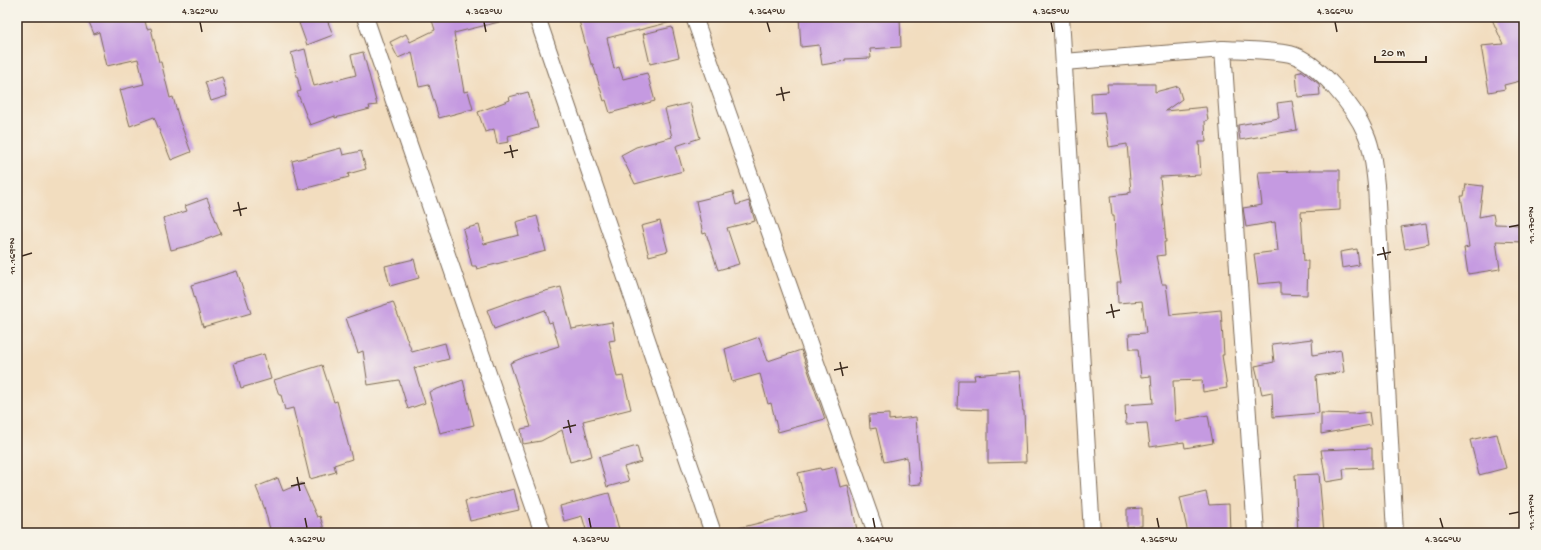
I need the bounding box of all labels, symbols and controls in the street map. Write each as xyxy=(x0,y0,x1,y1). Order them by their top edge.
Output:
text: 4.362°W xyxy=(182,6,219,18)
text: 4.363°W xyxy=(466,6,503,18)
text: 4.364°W xyxy=(749,6,785,18)
text: 4.365°W xyxy=(1033,6,1070,18)
text: 4.366°W xyxy=(1317,6,1354,18)
scale bar xyxy=(1375,38,1426,64)
text: 20 m xyxy=(1381,47,1406,61)
text: 11.170°N xyxy=(1526,206,1538,245)
text: 11.169°N xyxy=(7,237,19,275)
text: 11.171°N xyxy=(1526,494,1538,531)
text: 4.362°W xyxy=(289,534,326,546)
text: 4.363°W xyxy=(573,534,610,546)
text: 4.364°W xyxy=(857,534,893,546)
text: 4.365°W xyxy=(1141,534,1178,546)
text: 4.366°W xyxy=(1425,534,1462,546)

